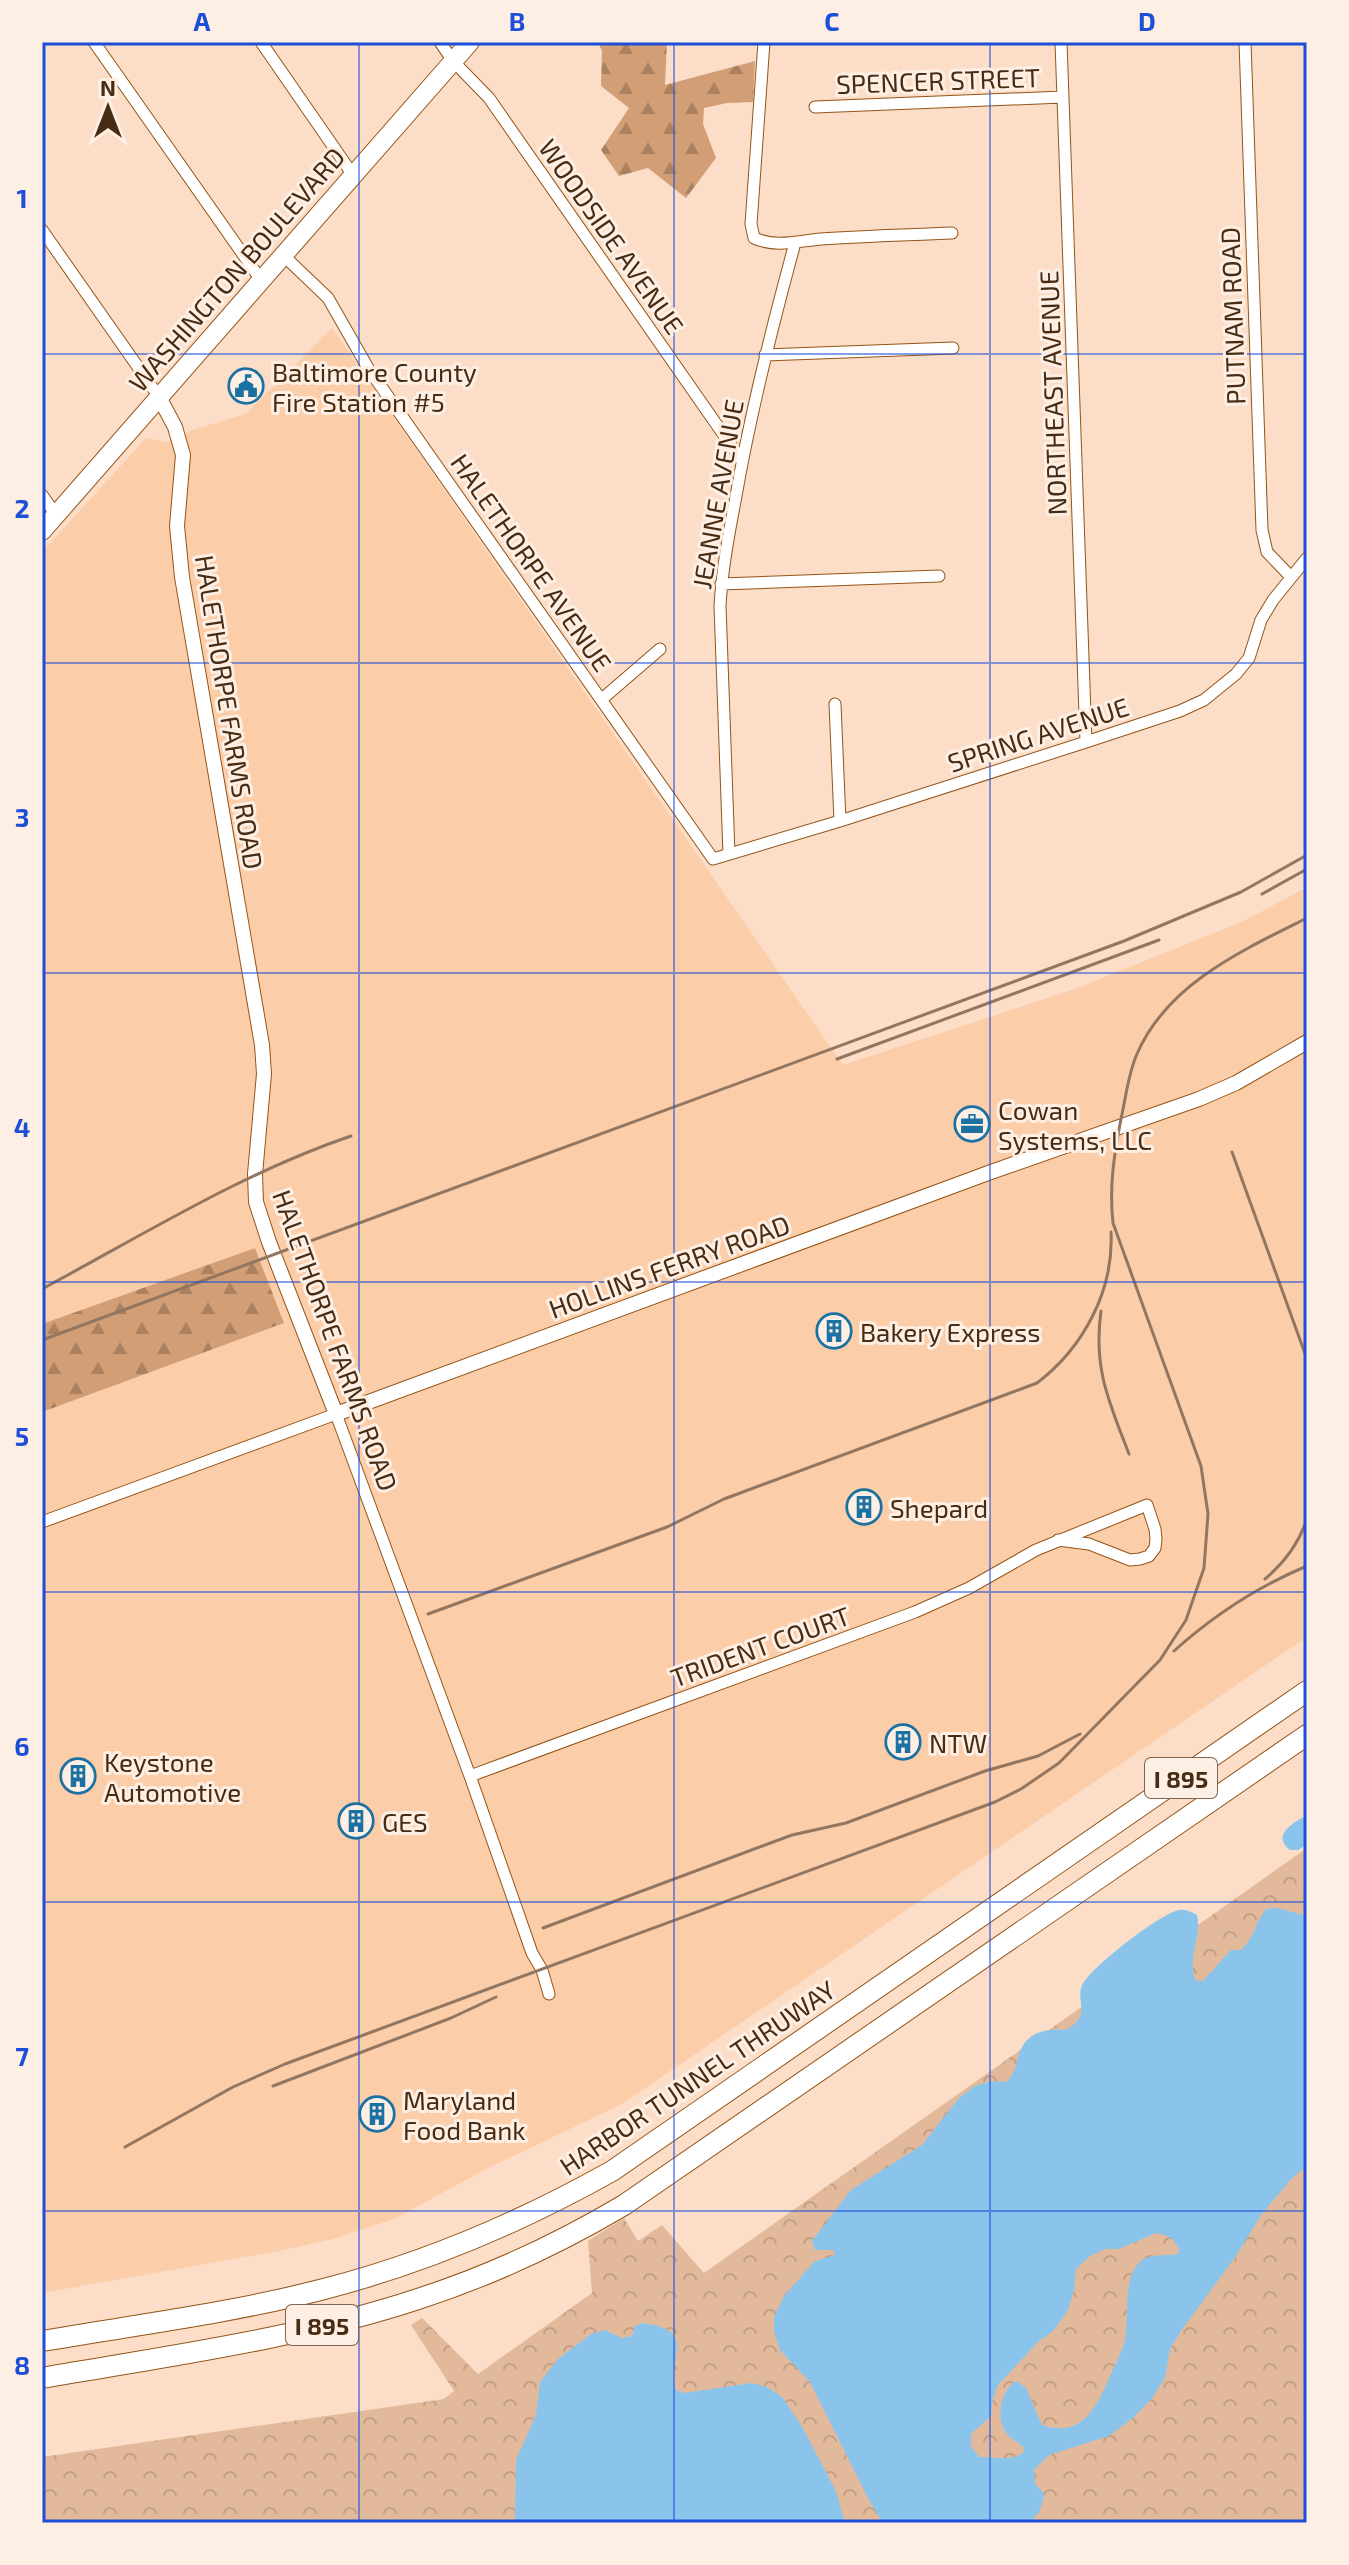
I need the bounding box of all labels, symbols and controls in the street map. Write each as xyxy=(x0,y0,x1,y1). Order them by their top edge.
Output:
text: A xyxy=(194,5,211,36)
text: B xyxy=(509,5,525,36)
text: C xyxy=(824,5,840,36)
text: D xyxy=(1138,5,1156,36)
street label: SPENCER STREET xyxy=(835,61,1041,99)
north arrow xyxy=(68,68,148,148)
text: N xyxy=(100,74,116,100)
street label: WOODSIDE AVENUE xyxy=(533,133,691,339)
street label: WASHINGTON BOULEVARD xyxy=(122,141,350,397)
text: 1 xyxy=(16,182,28,213)
street label: PUTNAM ROAD xyxy=(1213,227,1251,405)
street label: NORTHEAST AVENUE xyxy=(1032,270,1072,516)
place label: Baltimore County Fire Station #5 xyxy=(272,356,477,417)
public building icon: Baltimore County Fire Station #5 xyxy=(227,367,265,405)
street label: JEANNE AVENUE xyxy=(685,397,749,591)
street label: HALETHORPE AVENUE xyxy=(445,447,619,677)
text: 2 xyxy=(14,492,30,523)
street label: HALETHORPE FARMS ROAD xyxy=(190,553,270,871)
street label: SPRING AVENUE xyxy=(944,690,1132,778)
text: 3 xyxy=(15,801,29,832)
place label: Cowan Systems, LLC xyxy=(998,1094,1152,1155)
office icon: Cowan Systems, LLC xyxy=(953,1105,991,1143)
text: 4 xyxy=(14,1111,30,1142)
street label: HALETHORPE FARMS ROAD xyxy=(267,1185,405,1495)
street label: HOLLINS FERRY ROAD xyxy=(544,1208,794,1324)
building icon: Bakery Express xyxy=(815,1312,853,1350)
place label: Bakery Express xyxy=(860,1316,1040,1347)
text: 5 xyxy=(15,1420,29,1451)
building icon: Shepard xyxy=(845,1488,883,1526)
place label: Shepard xyxy=(890,1492,988,1523)
street label: TRIDENT COURT xyxy=(666,1599,854,1693)
building icon: NTW xyxy=(884,1723,922,1761)
place label: NTW xyxy=(929,1727,987,1758)
text: 6 xyxy=(14,1730,30,1761)
place label: Keystone Automotive xyxy=(104,1746,241,1807)
building icon: Keystone Automotive xyxy=(59,1757,97,1795)
road number: I 895 xyxy=(1145,1758,1217,1798)
building icon: GES xyxy=(337,1802,375,1840)
place label: GES xyxy=(382,1806,427,1837)
street label: HARBOR TUNNEL THRUWAY xyxy=(553,1973,841,2181)
text: 7 xyxy=(15,2040,29,2071)
place label: Maryland Food Bank xyxy=(403,2084,526,2145)
building icon: Maryland Food Bank xyxy=(358,2095,396,2133)
road number: I 895 xyxy=(286,2305,358,2345)
text: 8 xyxy=(14,2349,30,2380)

